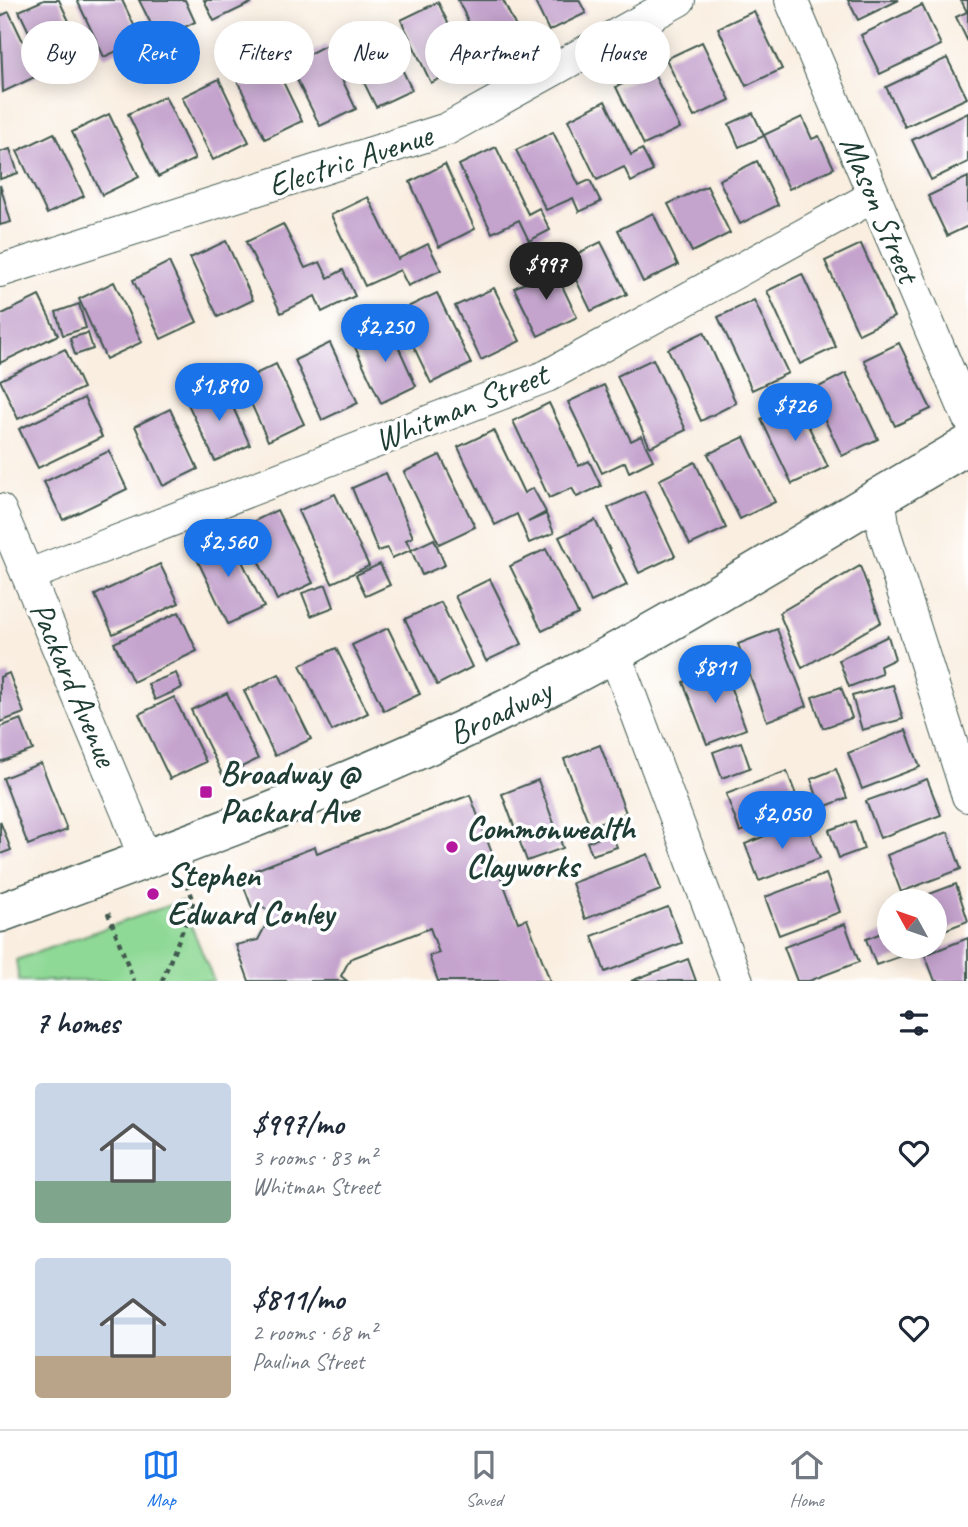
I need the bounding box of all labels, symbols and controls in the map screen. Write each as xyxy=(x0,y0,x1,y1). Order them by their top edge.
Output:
chip: Buy xyxy=(21,21,99,84)
chip: Rent xyxy=(113,21,200,84)
chip: Filters xyxy=(214,21,314,84)
chip: New xyxy=(328,21,411,84)
chip: Apartment xyxy=(425,21,561,84)
chip: House xyxy=(575,21,670,84)
street label: Electric Avenue xyxy=(263,113,439,206)
street label: Mason Street xyxy=(830,129,931,291)
pin: $997 xyxy=(505,243,587,302)
text: $997 xyxy=(526,250,566,279)
pin: $2,250 xyxy=(328,304,442,364)
text: $2,250 xyxy=(357,312,413,341)
street label: Whitman Street xyxy=(368,352,557,461)
pin: $1,890 xyxy=(162,364,276,423)
text: $1,890 xyxy=(191,371,247,400)
pin: $726 xyxy=(754,384,836,443)
text: $726 xyxy=(774,391,816,420)
pin: $2,560 xyxy=(171,520,285,579)
text: $2,560 xyxy=(200,527,256,556)
street label: Packard Avenue xyxy=(21,596,128,774)
pin: $811 xyxy=(674,646,756,705)
text: $811 xyxy=(694,653,736,682)
street label: Broadway xyxy=(442,668,561,754)
place label: Broadway @ Packard Ave xyxy=(220,752,362,832)
marker: Broadway @ Packard Ave xyxy=(198,784,214,800)
pin: $2,050 xyxy=(725,792,839,851)
text: $2,050 xyxy=(754,799,810,828)
place label: Commonwealth Clayworks xyxy=(466,807,636,887)
marker: Commonwealth Clayworks xyxy=(444,839,460,855)
place label: Stephen Edward Conley xyxy=(167,854,337,934)
marker: Stephen Edward Conley xyxy=(145,886,161,902)
north arrow xyxy=(877,889,947,959)
map controls xyxy=(877,889,947,959)
text: 7 homes xyxy=(35,1004,120,1042)
icon: filters xyxy=(895,1004,933,1042)
text: $997/mo xyxy=(252,1105,344,1143)
icon: home xyxy=(91,1111,175,1195)
icon: heart xyxy=(895,1134,933,1172)
text: 3 rooms · 83 m² xyxy=(252,1143,376,1172)
text: Whitman Street xyxy=(252,1172,380,1201)
text: $811/mo xyxy=(252,1280,344,1318)
icon: home xyxy=(91,1286,175,1370)
icon: heart xyxy=(895,1309,933,1347)
text: 2 rooms · 68 m² xyxy=(252,1318,376,1347)
text: Paulina Street xyxy=(252,1347,364,1376)
tab: Map xyxy=(142,1446,180,1512)
tab: Saved xyxy=(465,1446,503,1512)
tab: Home xyxy=(788,1446,826,1512)

